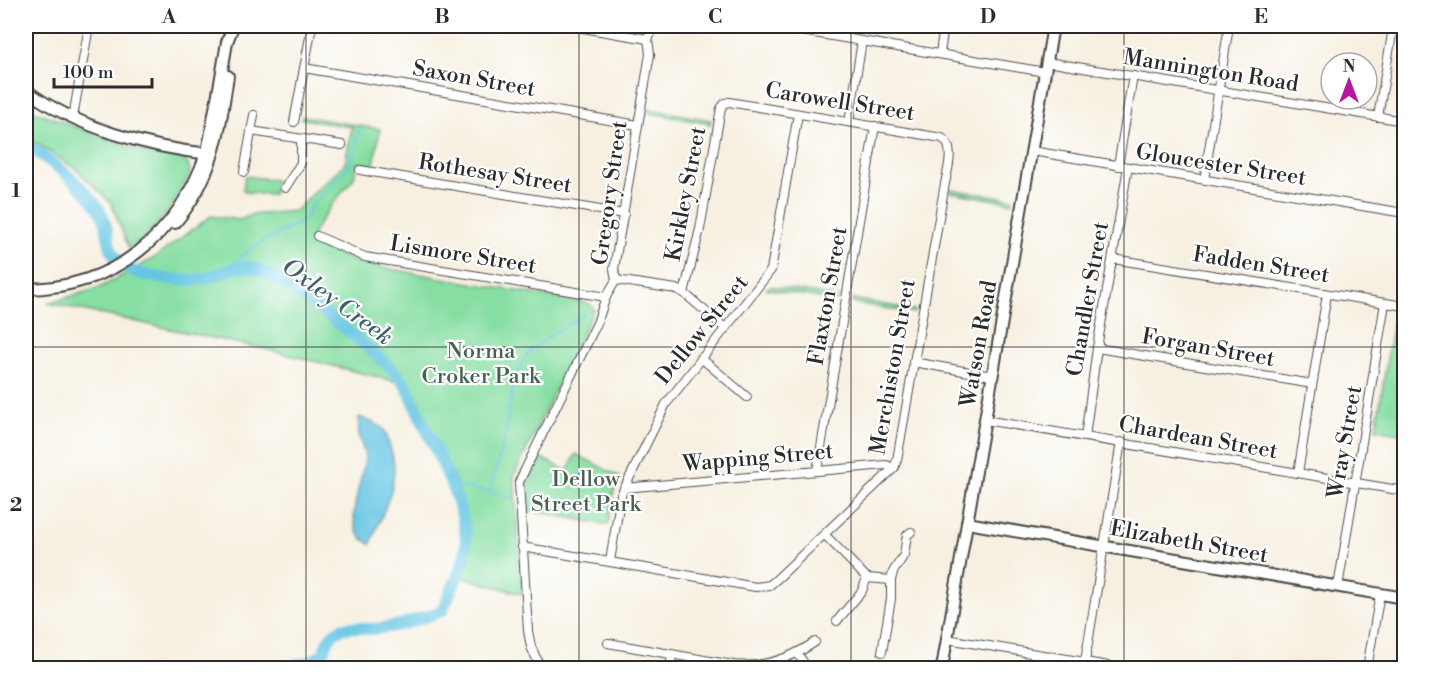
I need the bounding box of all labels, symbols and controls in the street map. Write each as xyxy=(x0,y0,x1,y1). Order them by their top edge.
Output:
text: A xyxy=(161,5,177,30)
text: B xyxy=(434,5,450,30)
text: C xyxy=(708,5,722,30)
text: D xyxy=(980,5,996,30)
text: E xyxy=(1254,5,1268,30)
street label: Mannington Road xyxy=(1121,44,1301,98)
scale bar xyxy=(54,51,152,89)
north arrow xyxy=(1319,51,1379,111)
street label: Saxon Street xyxy=(411,55,538,103)
text: N xyxy=(1343,57,1356,77)
text: 100 m xyxy=(63,61,114,84)
street label: Carowell Street xyxy=(763,77,917,127)
street label: Gregory Street xyxy=(586,119,634,267)
street label: Kirkley Street xyxy=(660,124,712,264)
street label: Gloucester Street xyxy=(1134,138,1308,192)
street label: Rothesay Street xyxy=(416,149,574,199)
text: 1 xyxy=(11,179,21,204)
street label: Chandler Street xyxy=(1061,219,1115,378)
street label: Flaxton Street xyxy=(803,224,854,368)
street label: Lismore Street xyxy=(388,230,538,280)
street label: Fadden Street xyxy=(1191,241,1331,289)
water label: Oxley Creek xyxy=(276,252,398,352)
street label: Dellow Street xyxy=(650,270,754,390)
street label: Merchiston Street xyxy=(864,277,922,457)
street label: Watson Road xyxy=(954,278,1004,410)
street label: Forgan Street xyxy=(1139,323,1277,373)
park label: Norma Croker Park xyxy=(422,338,542,390)
street label: Wray Street xyxy=(1322,383,1368,502)
street label: Chardean Street xyxy=(1116,411,1280,465)
street label: Wapping Street xyxy=(681,438,835,478)
park label: Dellow Street Park xyxy=(531,466,643,518)
text: 2 xyxy=(10,493,22,518)
street label: Elizabeth Street xyxy=(1108,515,1270,569)

